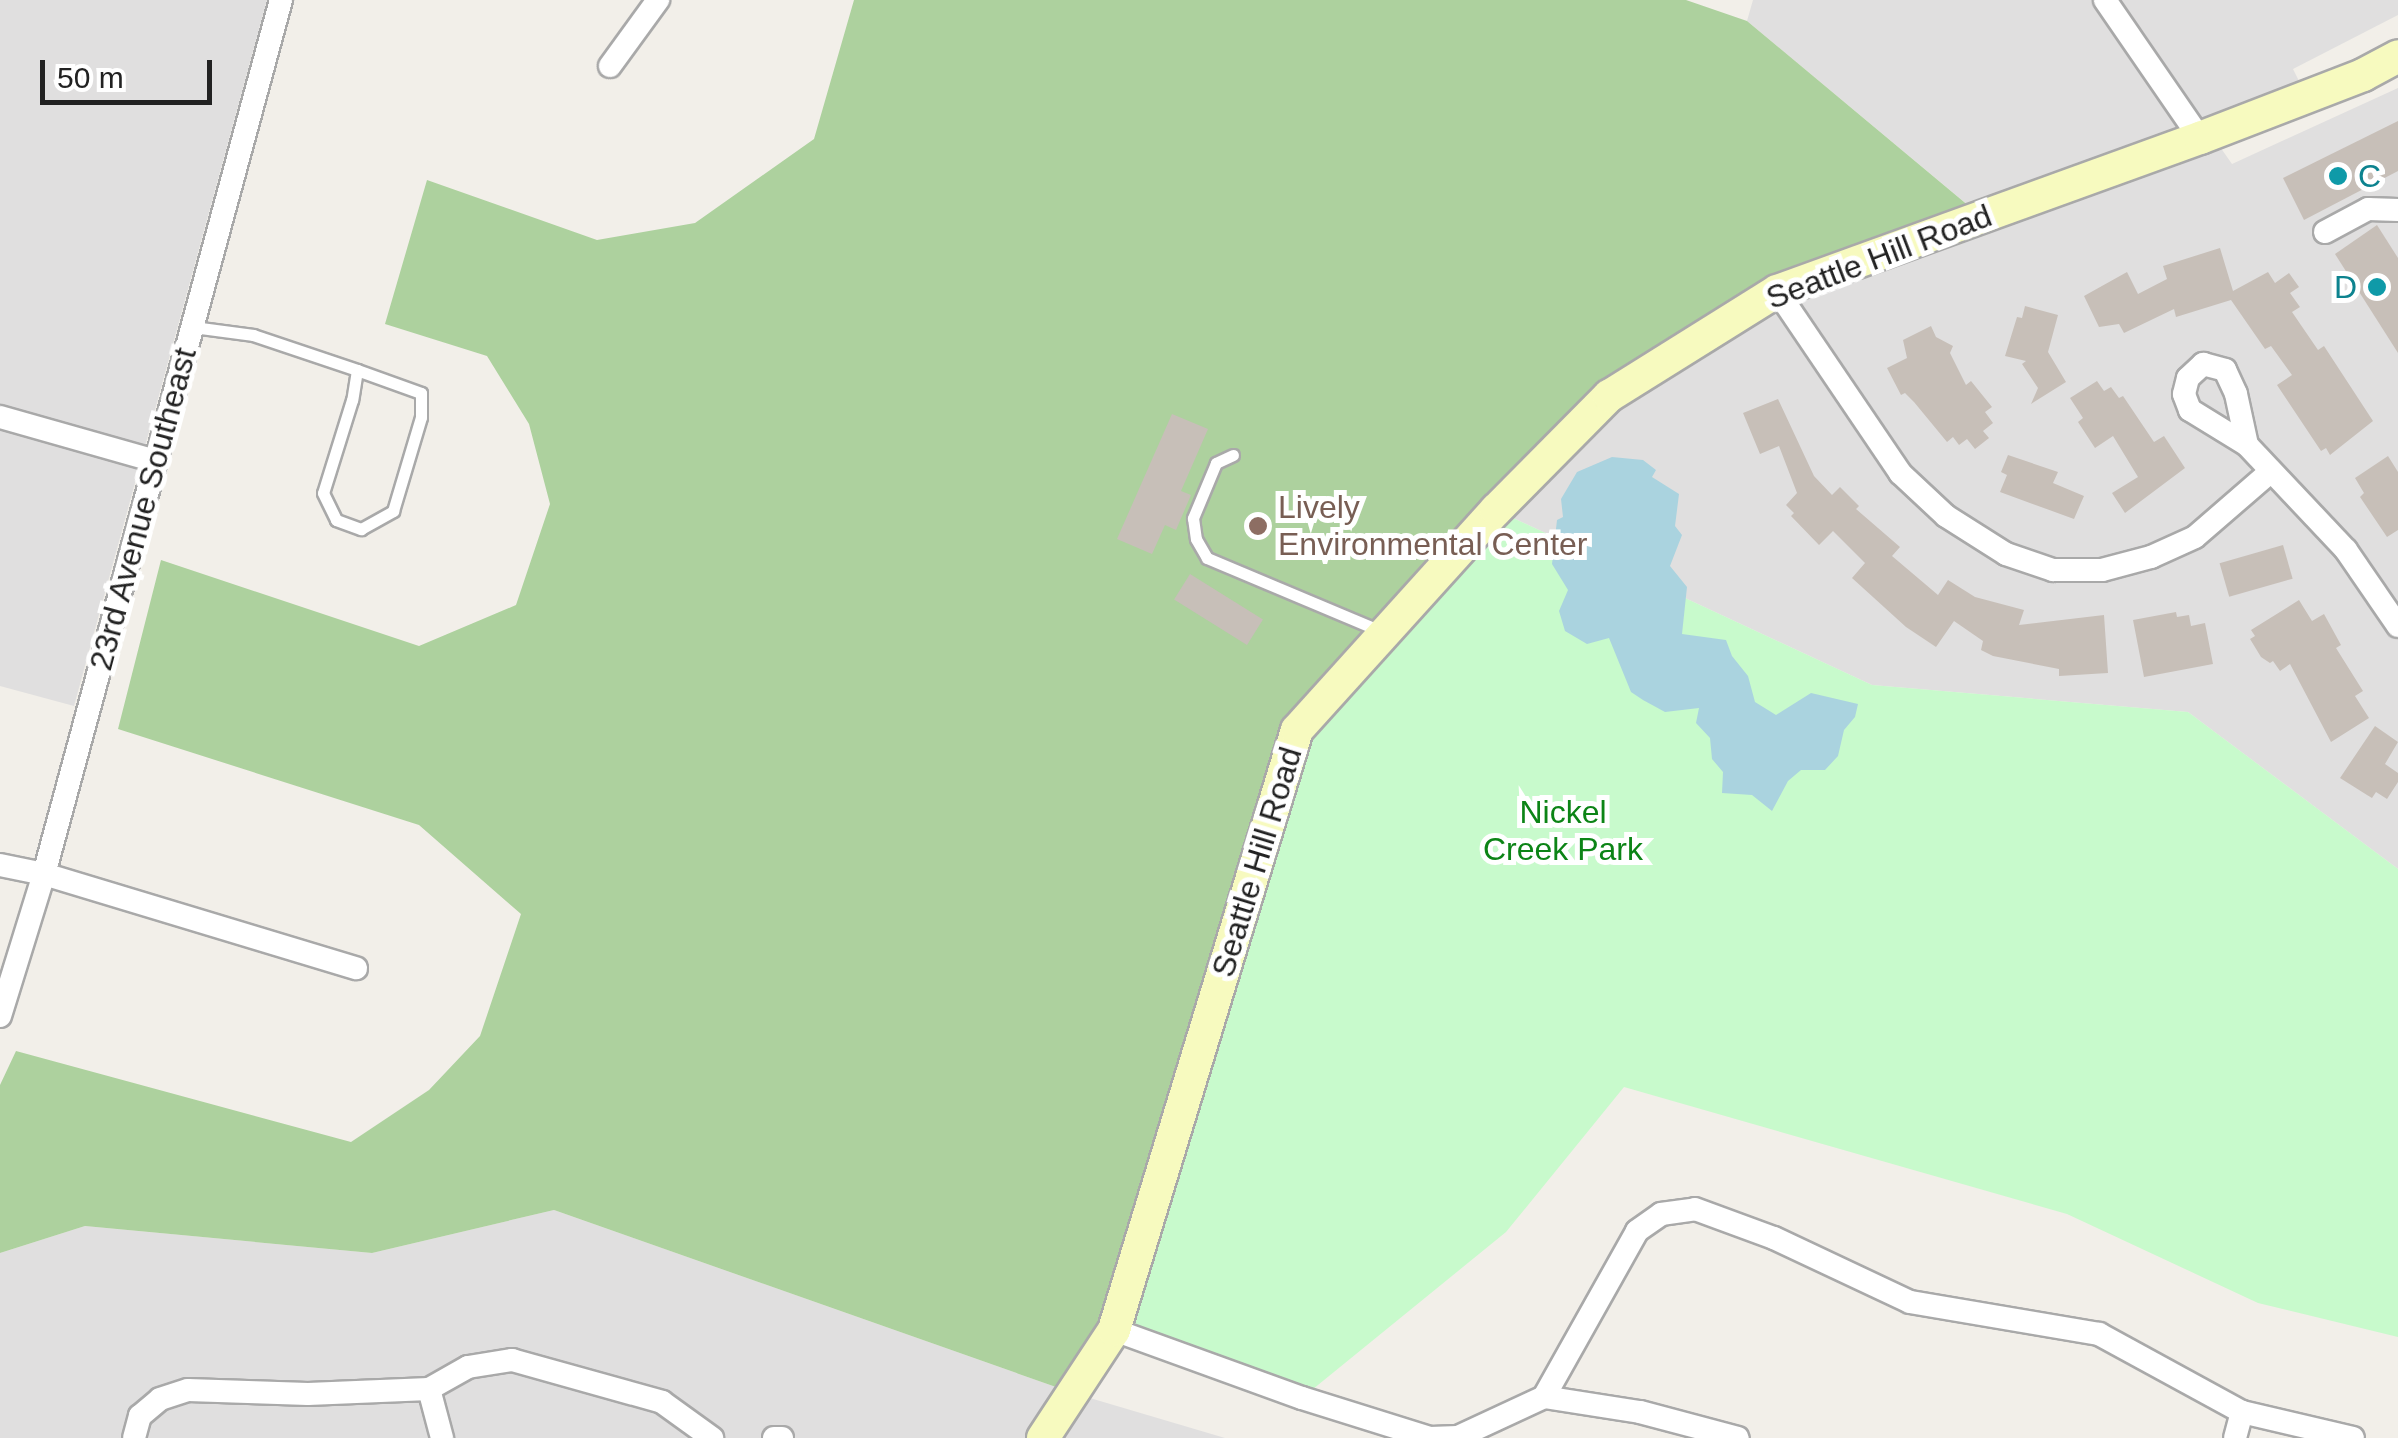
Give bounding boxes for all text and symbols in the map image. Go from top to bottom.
scale bar [45,40,218,102]
text: 50 m [57,61,124,94]
place label: C [2358,157,2381,195]
marker: C [2327,165,2349,187]
street label: Seattle Hill Road [1761,196,1997,318]
place label: D [2334,268,2357,306]
marker: D [2366,276,2388,298]
street label: 23rd Avenue Southeast [81,343,205,675]
place label: Lively Environmental Center [1278,489,1587,564]
marker: Lively Environmental Center [1247,515,1269,537]
street label: Seattle Hill Road [1204,742,1310,982]
park label: Nickel Creek Park [1483,794,1643,869]

